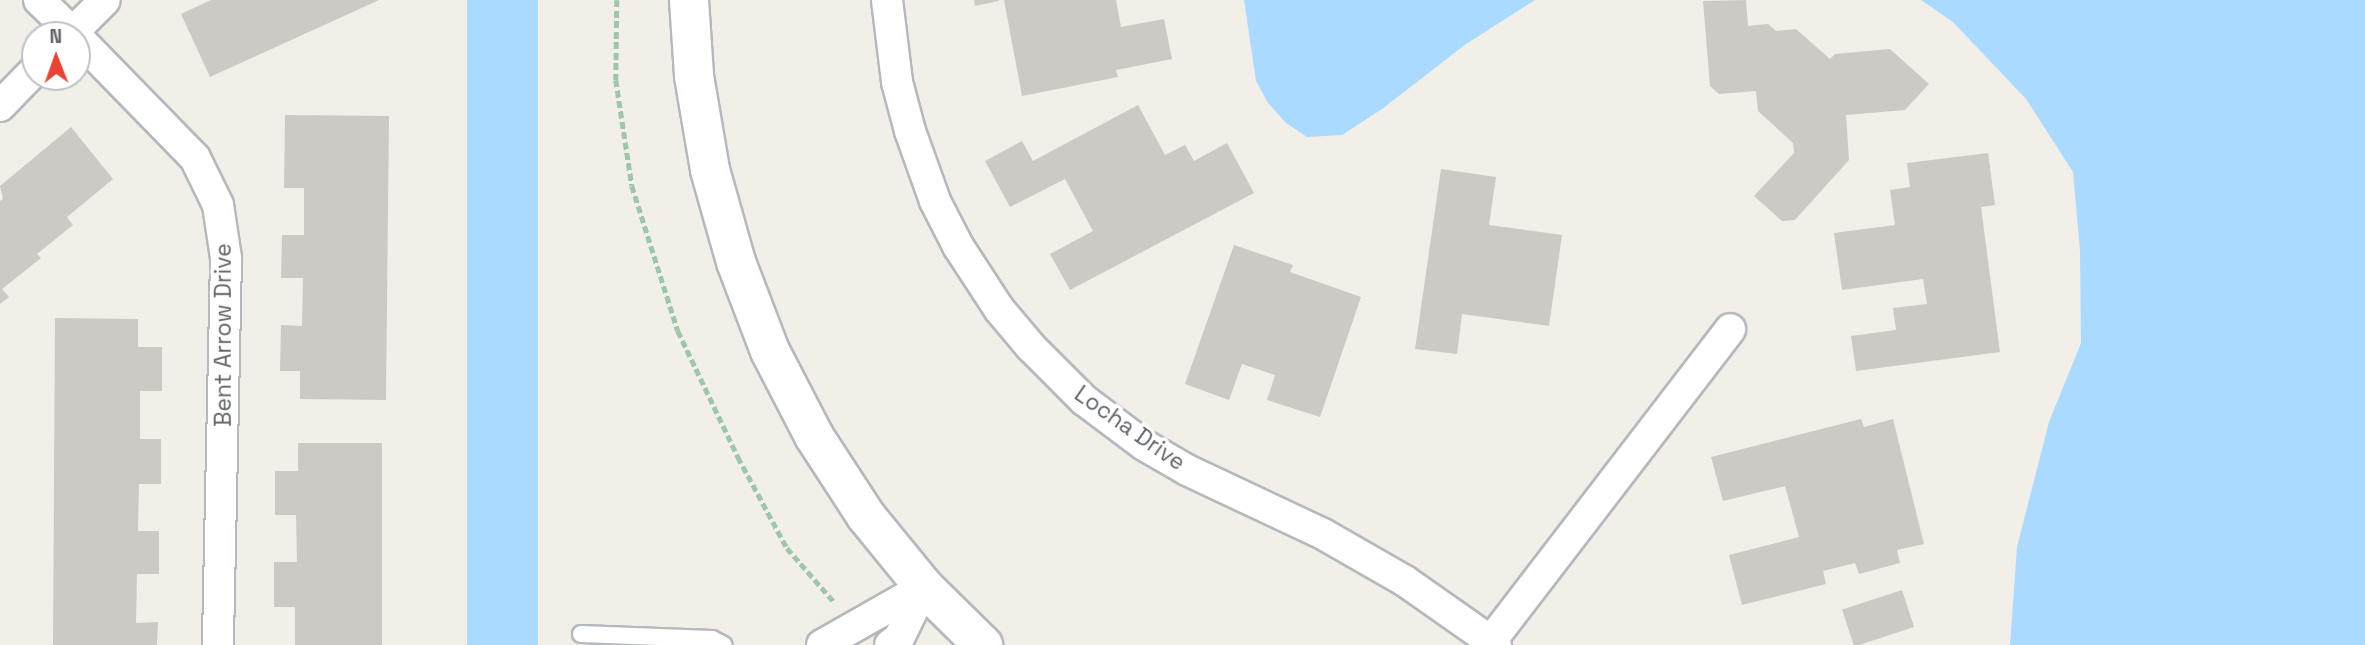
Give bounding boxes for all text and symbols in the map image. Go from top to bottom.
north arrow [21,21,91,91]
text: N [49,24,62,49]
street label: Bent Arrow Drive [209,243,237,427]
street label: Locha Drive [1069,380,1191,476]

